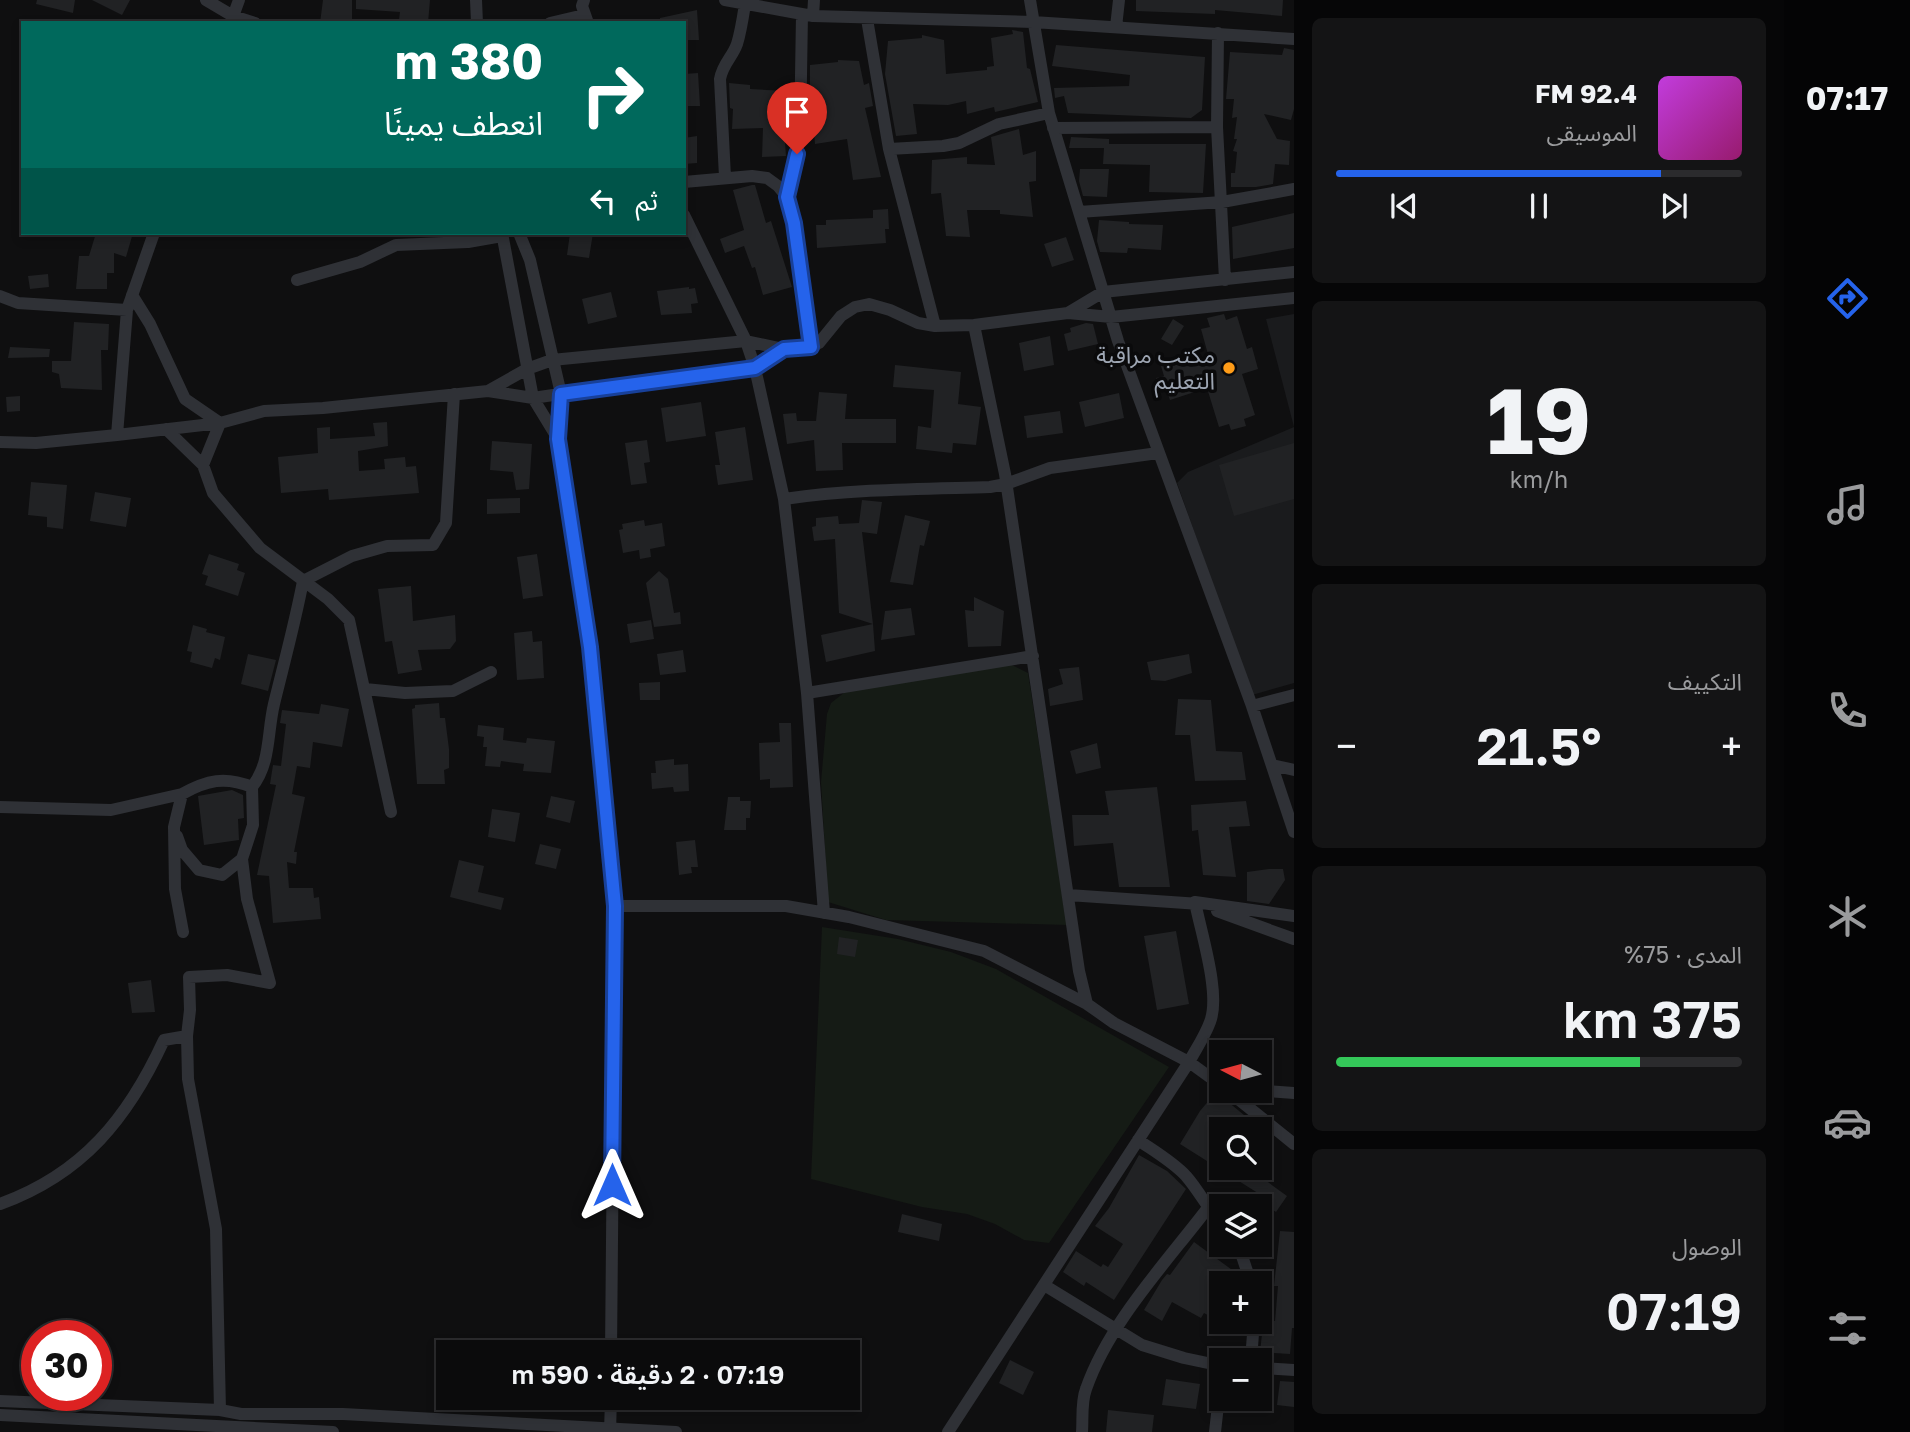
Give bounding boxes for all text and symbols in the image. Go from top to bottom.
text: 380 m [395,31,543,90]
icon: right [567,49,658,140]
text: 92.4 FM [1535,78,1637,109]
text: 07:17 [1806,79,1888,117]
pin [767,82,827,154]
icon: arrive [778,93,816,131]
text: انعطف يمينًا [384,104,543,142]
text: الموسيقى [1546,118,1637,146]
icon: left [584,182,622,220]
text: ثم [636,185,658,216]
icon: previous [1385,187,1423,225]
icon: pause [1520,187,1558,225]
icon: next [1655,187,1693,225]
icon: directions [1823,274,1872,323]
place label: مكتب مراقبة التعليم [1096,340,1215,398]
marker: مكتب مراقبة التعليم [1221,360,1237,376]
text: 19 [1487,365,1591,474]
text: km/h [1510,465,1568,493]
icon: music [1823,480,1872,529]
text: التكييف [1668,667,1742,695]
icon: phone [1823,686,1872,735]
text: 21.5° [1477,714,1601,776]
text: − [1336,723,1357,768]
text: + [1721,723,1742,768]
icon: climate [1823,892,1872,941]
text: المدى · 75% [1624,940,1742,968]
text: 375 km [1563,987,1742,1049]
north arrow [1209,1040,1272,1102]
map controls [1209,1040,1272,1411]
icon: car [1823,1098,1872,1147]
button: search [1209,1117,1272,1180]
position arrow [575,1148,649,1222]
button: layers [1209,1194,1272,1257]
text: الوصول [1672,1232,1742,1260]
button: + [1209,1271,1272,1334]
text: 07:19 [1606,1279,1742,1341]
icon: filters [1823,1304,1872,1353]
speed limit sign: 30 [21,1320,112,1411]
button: − [1209,1348,1272,1411]
text: 07:19 · 2 دقيقة · 590 m [511,1359,785,1390]

